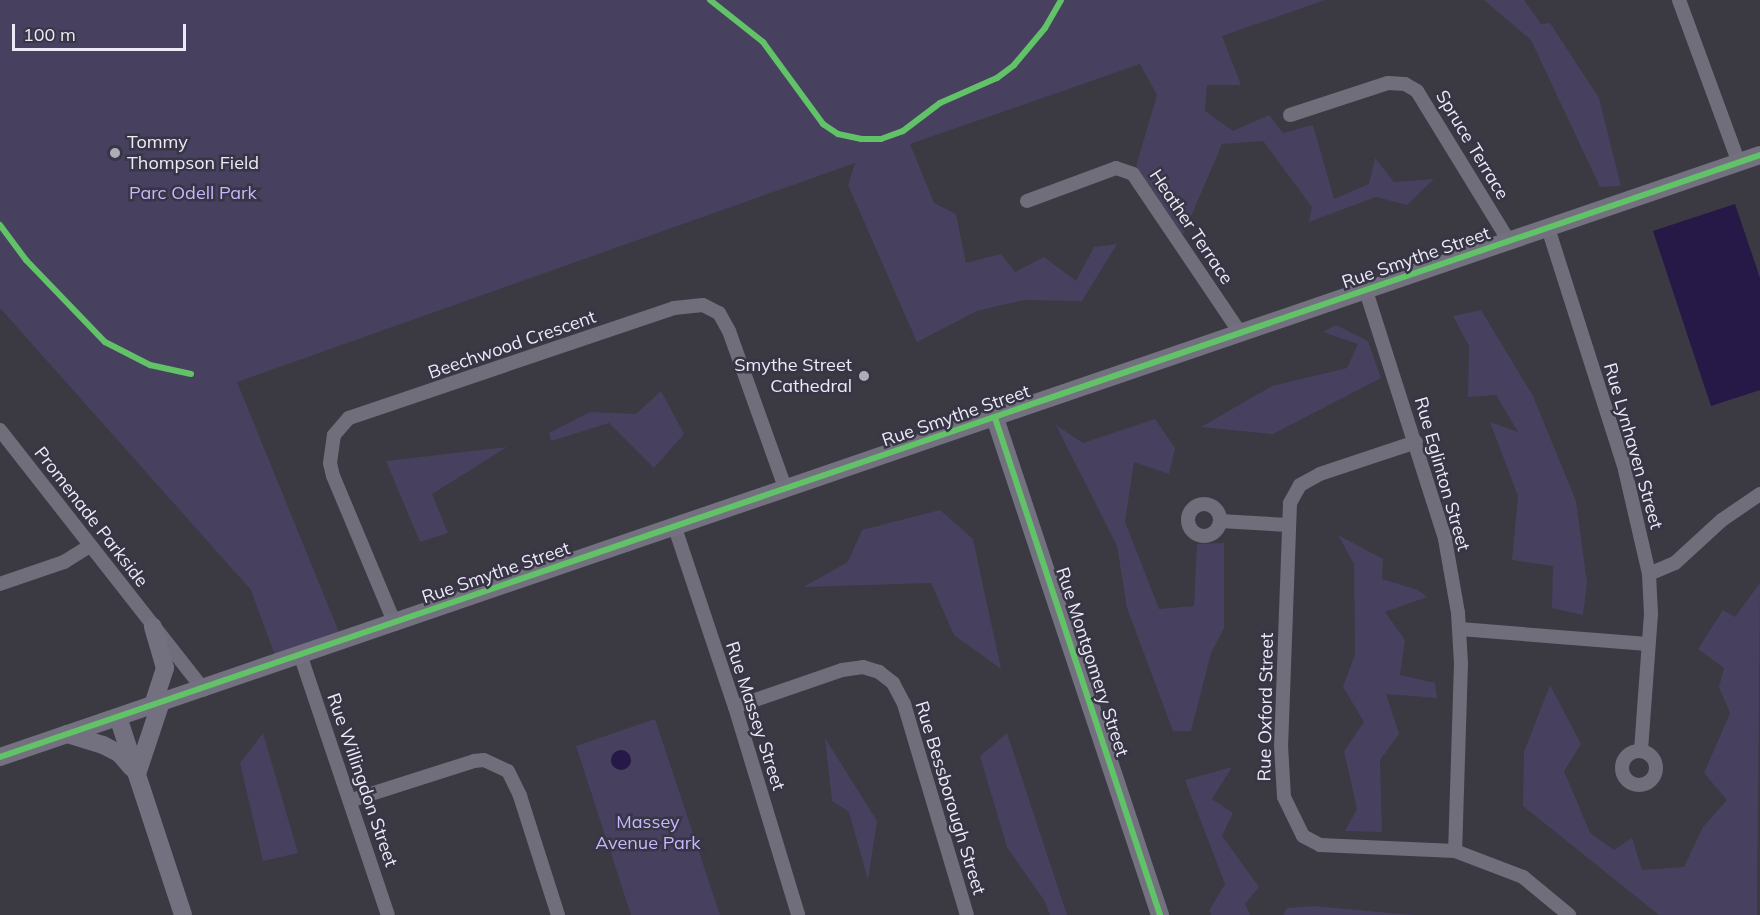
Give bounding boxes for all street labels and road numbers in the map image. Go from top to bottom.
street label: Spruce Terrace [1431,86,1513,204]
street label: Heather Terrace [1145,165,1237,289]
street label: Rue Smythe Street [1339,223,1493,293]
street label: Beechwood Crescent [425,306,599,384]
street label: Rue Lynhaven Street [1599,360,1667,532]
street label: Rue Smythe Street [879,381,1033,451]
street label: Rue Eglinton Street [1410,394,1474,554]
street label: Promenade Parkside [30,443,152,591]
street label: Rue Smythe Street [419,538,573,608]
street label: Rue Montgomery Street [1051,565,1133,759]
street label: Rue Oxford Street [1254,632,1278,782]
street label: Rue Massey Street [721,639,789,793]
street label: Rue Willingdon Street [322,690,402,870]
street label: Rue Bessborough Street [910,699,990,897]

